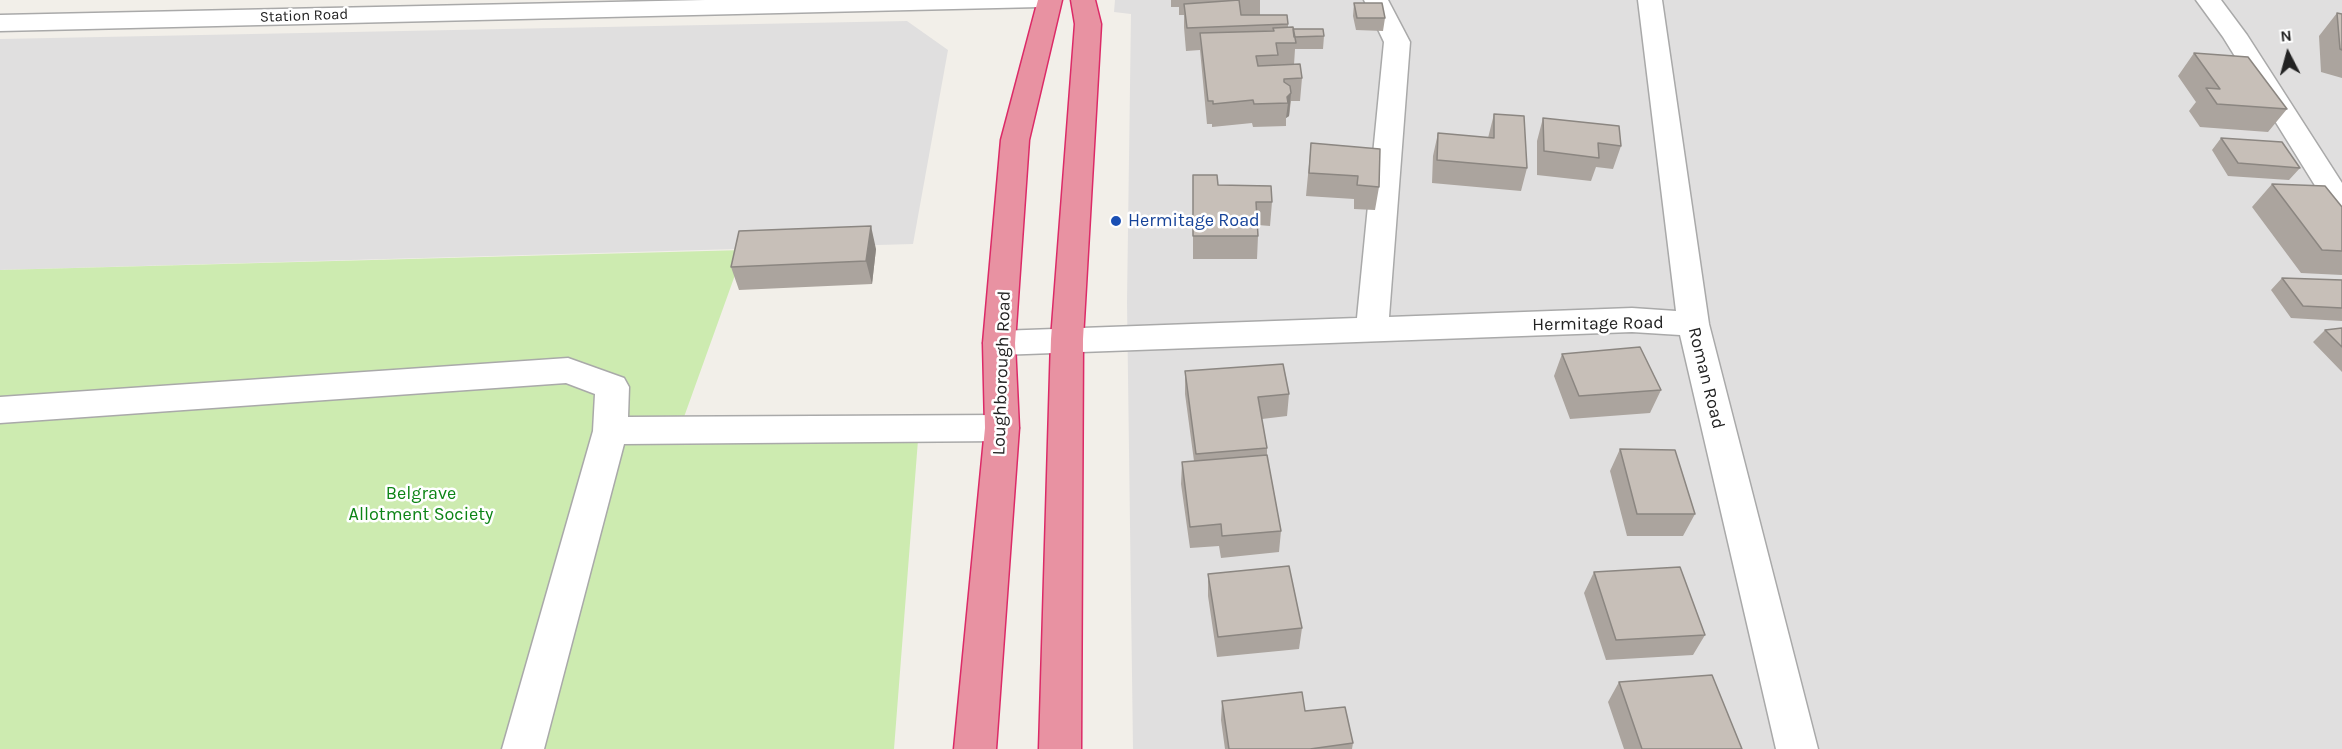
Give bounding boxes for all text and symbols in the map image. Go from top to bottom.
street label: Station Road [260,5,348,27]
north arrow [2258,24,2318,84]
text: N [2279,26,2293,46]
place label: Hermitage Road [1128,210,1260,232]
marker: Hermitage Road [1109,214,1123,228]
street label: Loughborough Road [988,290,1016,456]
street label: Hermitage Road [1532,312,1664,336]
street label: Roman Road [1683,325,1729,431]
park label: Belgrave Allotment Society [349,483,493,526]

